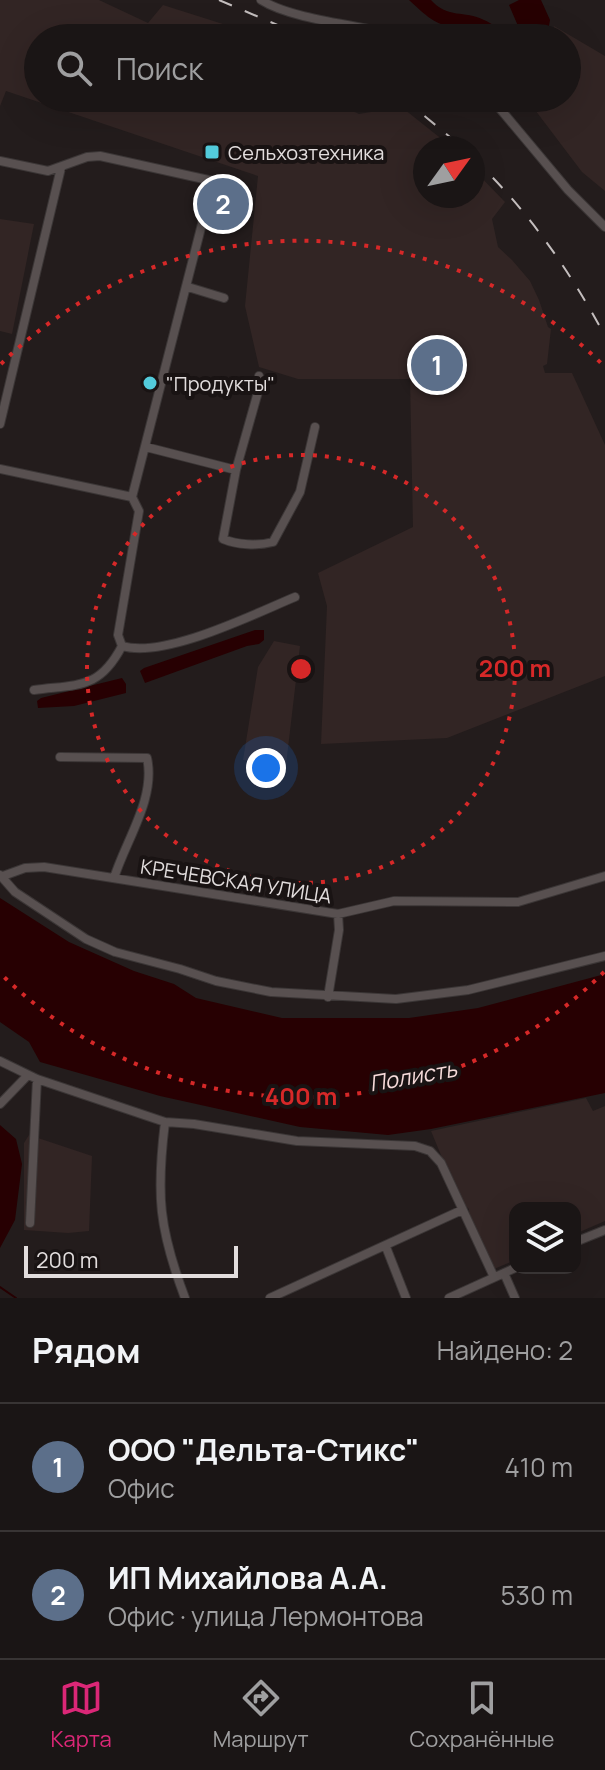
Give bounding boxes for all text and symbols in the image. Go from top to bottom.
search box [24,24,581,112]
icon: search [52,46,96,90]
text: Поиск [116,48,203,89]
north arrow [413,136,485,208]
place label: Сельхозтехника [228,139,384,166]
marker: Сельхозтехника [203,143,221,161]
pin: 2 [197,174,249,234]
pin: 1 [411,335,463,395]
place label: "Продукты" [166,370,275,397]
marker: "Продукты" [141,374,159,392]
text: 200 m [479,651,551,684]
centre of rings [287,655,315,683]
your location [246,748,286,788]
street label: КРЕЧЕВСКАЯ УЛИЦА [139,853,334,909]
water label: Полисть [367,1053,460,1098]
text: 400 m [265,1079,337,1112]
map controls [509,1202,581,1274]
button: layers [509,1202,581,1274]
scale bar [24,1242,238,1278]
text: 200 m [36,1245,98,1275]
text: Рядом [32,1327,141,1373]
text: Найдено: 2 [437,1332,573,1368]
text: ООО "Дельта-Стикс" [108,1429,420,1470]
text: 1 [52,1449,64,1485]
text: 410 m [504,1449,573,1485]
text: Офис [108,1470,175,1506]
text: ИП Михайлова А.А. [108,1557,388,1598]
text: 2 [50,1577,66,1613]
text: 530 m [500,1577,573,1613]
text: Офис · улица Лермонтова [108,1598,424,1634]
tab: Карта [51,1676,112,1754]
tab: Маршрут [213,1676,309,1754]
tab: Сохранённые [410,1676,554,1754]

